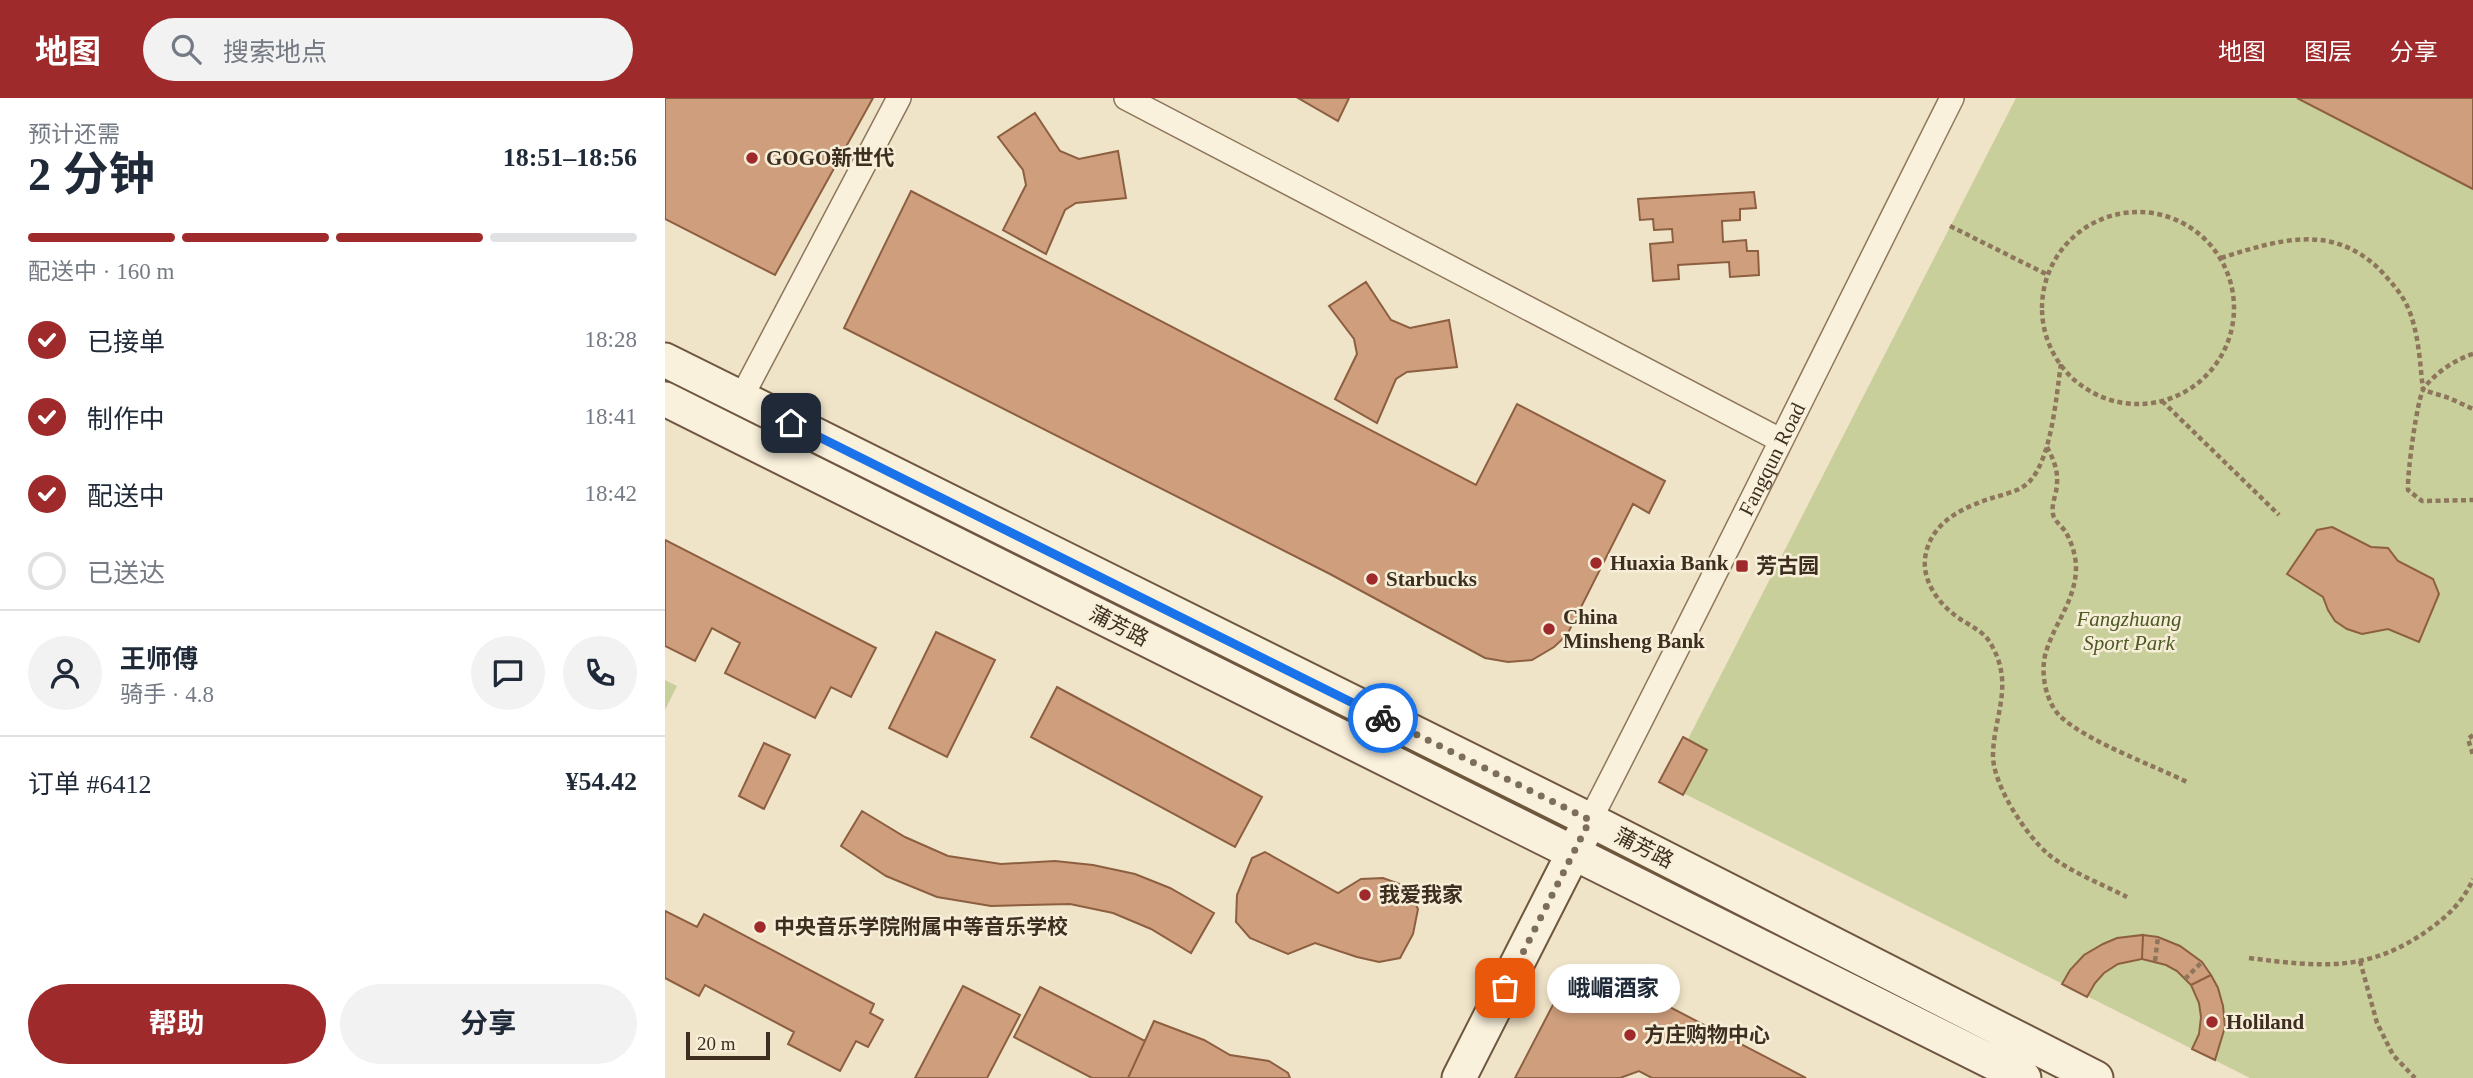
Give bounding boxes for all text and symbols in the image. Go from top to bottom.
search box [143,18,633,81]
icon: search [167,30,205,68]
text: 地图 [35,34,101,70]
text: 搜索地点 [223,38,327,67]
text: 地图 [2218,39,2266,65]
text: 图层 [2304,39,2352,65]
text: 分享 [2390,39,2438,65]
text: 预计还需 [28,122,120,147]
text: 18:51–18:56 [503,143,637,172]
place label: GOGO新世代 [766,146,894,170]
text: 2 分钟 [28,149,155,200]
marker: GOGO新世代 [744,150,760,166]
text: 配送中 · 160 m [28,259,174,284]
icon: check [28,321,66,359]
text: 18:28 [585,327,637,352]
text: 已接单 [87,328,165,357]
pin [761,393,821,453]
icon: check [28,398,66,436]
street label: Fangqun Road [1734,398,1810,520]
text: 18:41 [585,404,637,429]
icon: home [772,404,810,442]
text: 制作中 [87,405,165,434]
icon: check [28,475,66,513]
text: 18:42 [585,481,637,506]
text: 配送中 [87,482,165,511]
place label: Huaxia Bank [1610,551,1729,575]
place label: 芳古园 [1756,554,1819,578]
marker: Huaxia Bank [1588,555,1604,571]
marker: 芳古园 [1734,558,1750,574]
text: 已送达 [87,559,165,588]
place label: Starbucks [1386,567,1477,591]
marker: Starbucks [1364,571,1380,587]
street label: 蒲芳路 [1085,601,1153,651]
place label: China Minsheng Bank [1563,605,1705,653]
park label: Fangzhuang Sport Park [2076,607,2182,655]
marker: China Minsheng Bank [1541,621,1557,637]
button: person [28,636,102,710]
button: chat [471,636,545,710]
button: phone [563,636,637,710]
text: 王师傅 [120,645,198,674]
text: 骑手 · 4.8 [120,682,214,707]
courier [1348,683,1418,753]
icon: bike [1364,699,1402,737]
text: ¥54.42 [566,767,637,796]
text: 订单 #6412 [28,770,152,799]
street label: 蒲芳路 [1610,823,1678,873]
place label: 我爱我家 [1379,883,1463,907]
marker: 我爱我家 [1357,887,1373,903]
place label: 中央音乐学院附属中等音乐学校 [774,915,1068,939]
marker: 中央音乐学院附属中等音乐学校 [752,919,768,935]
pin [1475,958,1535,1018]
callout: 峨嵋酒家 [1547,964,1680,1012]
icon: bag [1486,969,1524,1007]
text: 峨嵋酒家 [1568,976,1660,1001]
button: 帮助 [28,984,326,1064]
button: 分享 [340,984,637,1064]
place label: Holiland [2226,1010,2305,1034]
marker: Holiland [2204,1014,2220,1030]
place label: 方庄购物中心 [1644,1023,1770,1047]
marker: 方庄购物中心 [1622,1027,1638,1043]
scale bar [686,1029,770,1061]
text: 20 m [697,1033,736,1054]

